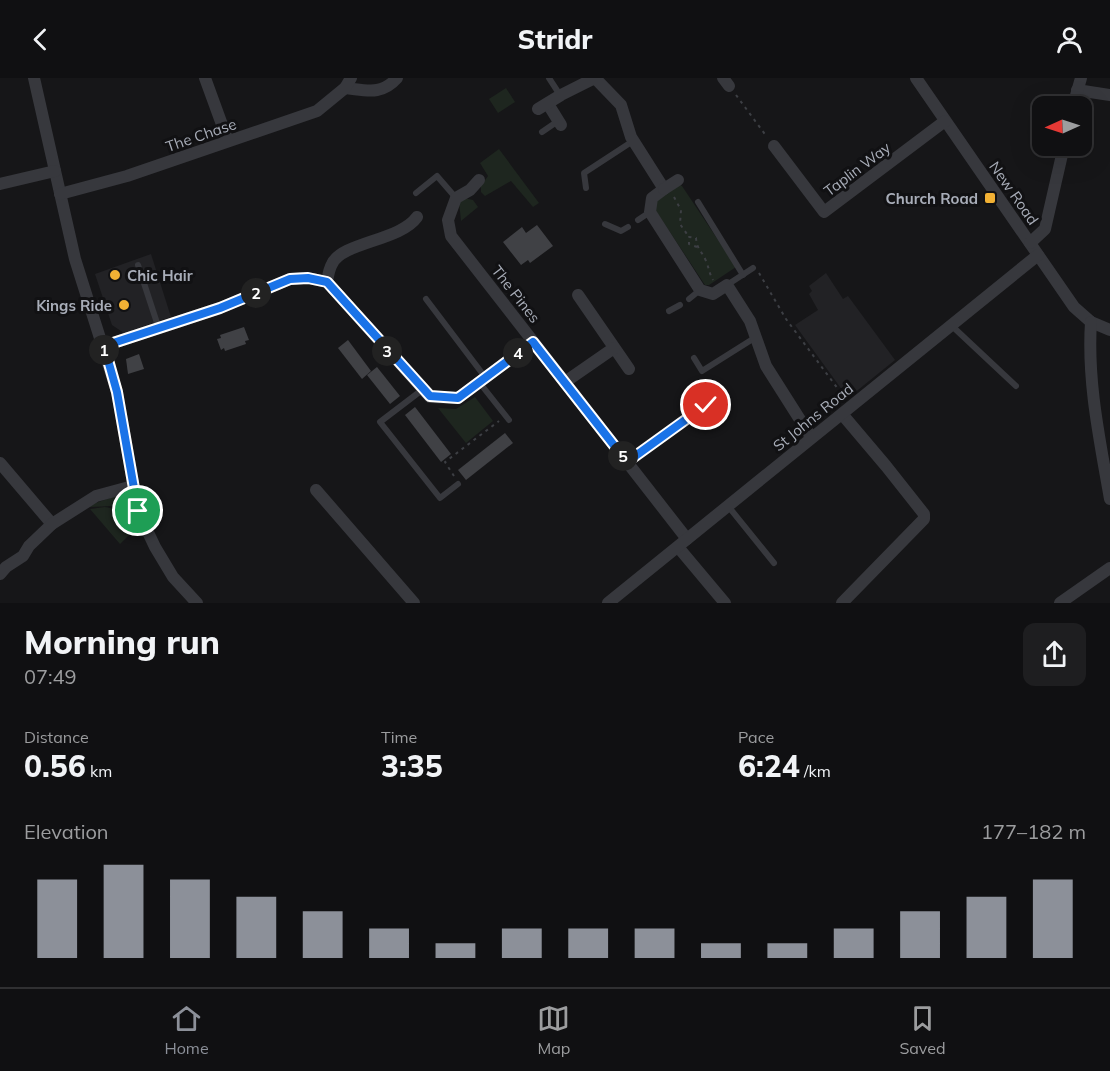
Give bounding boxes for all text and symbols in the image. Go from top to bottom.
text: Stridr [518,22,592,56]
icon: back [24,23,57,56]
icon: person [1053,23,1086,56]
north arrow [1032,96,1092,156]
map controls [1032,96,1092,156]
street label: The Chase [163,114,239,156]
street label: Taplin Way [820,138,894,200]
street label: New Road [985,158,1043,228]
place label: Church Road [885,189,978,208]
marker: Church Road [983,191,997,205]
street label: The Pines [488,261,544,327]
place label: Chic Hair [127,266,193,285]
marker: Chic Hair [108,268,122,282]
pin: 2 [241,278,271,308]
text: 2 [251,283,261,303]
place label: Kings Ride [36,296,112,315]
marker: Kings Ride [117,298,131,312]
pin: 1 [89,335,119,365]
pin: 3 [372,336,402,366]
pin: 4 [503,338,533,368]
text: 1 [99,340,109,360]
text: 3 [382,341,392,361]
text: 4 [513,343,523,363]
pin [680,379,731,430]
street label: St Johns Road [769,379,857,455]
icon: check [689,388,722,421]
pin: 5 [608,441,638,471]
text: 5 [618,446,628,466]
pin [112,485,163,536]
icon: arrive [121,494,154,527]
text: Morning run [24,621,220,662]
button: share [1023,623,1086,686]
text: 07:49 [24,664,77,689]
text: Distance [24,727,89,747]
text: Time [381,727,417,747]
text: Pace [738,727,774,747]
text: 0.56 [24,747,86,785]
text: 3:35 [381,747,443,785]
text: 6:24 [738,747,800,785]
text: km [86,761,112,781]
text: /km [800,761,831,781]
text: Elevation [24,819,109,844]
text: 177–182 m [981,819,1086,844]
tab: Home [164,1002,209,1058]
tab: Map [537,1002,570,1058]
tab: Saved [899,1002,946,1058]

